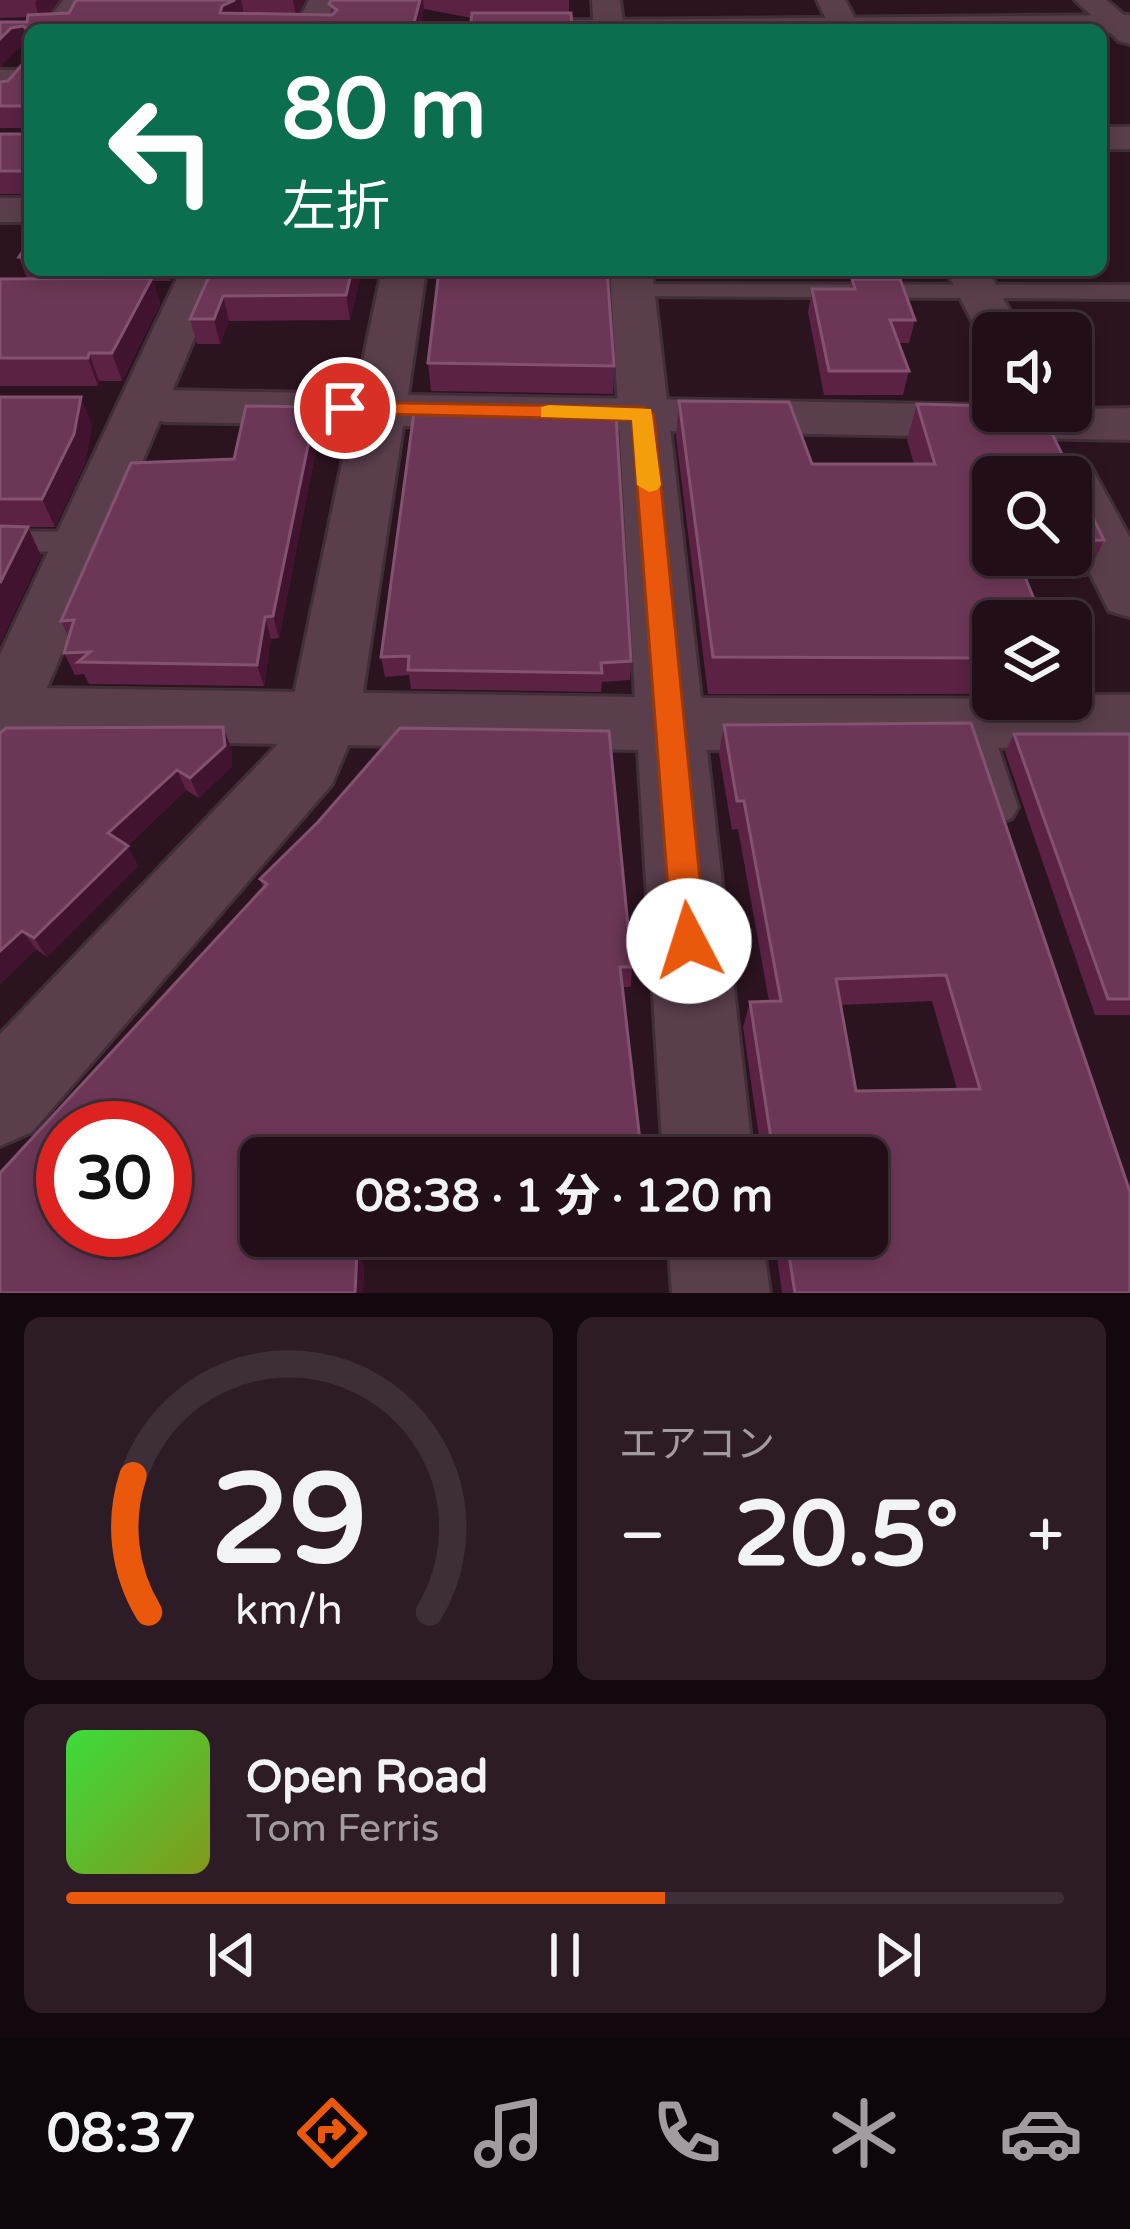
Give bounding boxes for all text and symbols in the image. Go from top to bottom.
text: 80 m [282,60,486,161]
icon: left [84,72,240,228]
text: 左折 [282,175,390,240]
map controls [972,312,1092,720]
button: sound [972,312,1092,432]
pin [294,357,396,459]
icon: arrive [312,375,378,441]
button: search [972,456,1092,576]
button: layers [972,600,1092,720]
position arrow [626,878,752,1004]
speed limit sign: 30 [36,1101,192,1257]
text: 08:38 · 1 分 · 120 m [355,1170,773,1224]
text: エアコン [619,1421,775,1468]
text: 29 [210,1446,367,1597]
text: 20.5° [734,1481,959,1590]
text: − [619,1496,666,1576]
text: + [1027,1496,1064,1576]
text: km/h [235,1584,342,1635]
text: Open Road [246,1751,488,1805]
text: Tom Ferris [246,1805,439,1852]
icon: previous [199,1922,265,1988]
icon: pause [532,1922,598,1988]
icon: next [865,1922,931,1988]
icon: directions [290,2091,374,2175]
icon: music [467,2091,551,2175]
icon: phone [645,2091,729,2175]
icon: climate [822,2091,906,2175]
icon: car [999,2091,1083,2175]
text: 08:37 [47,2101,196,2166]

